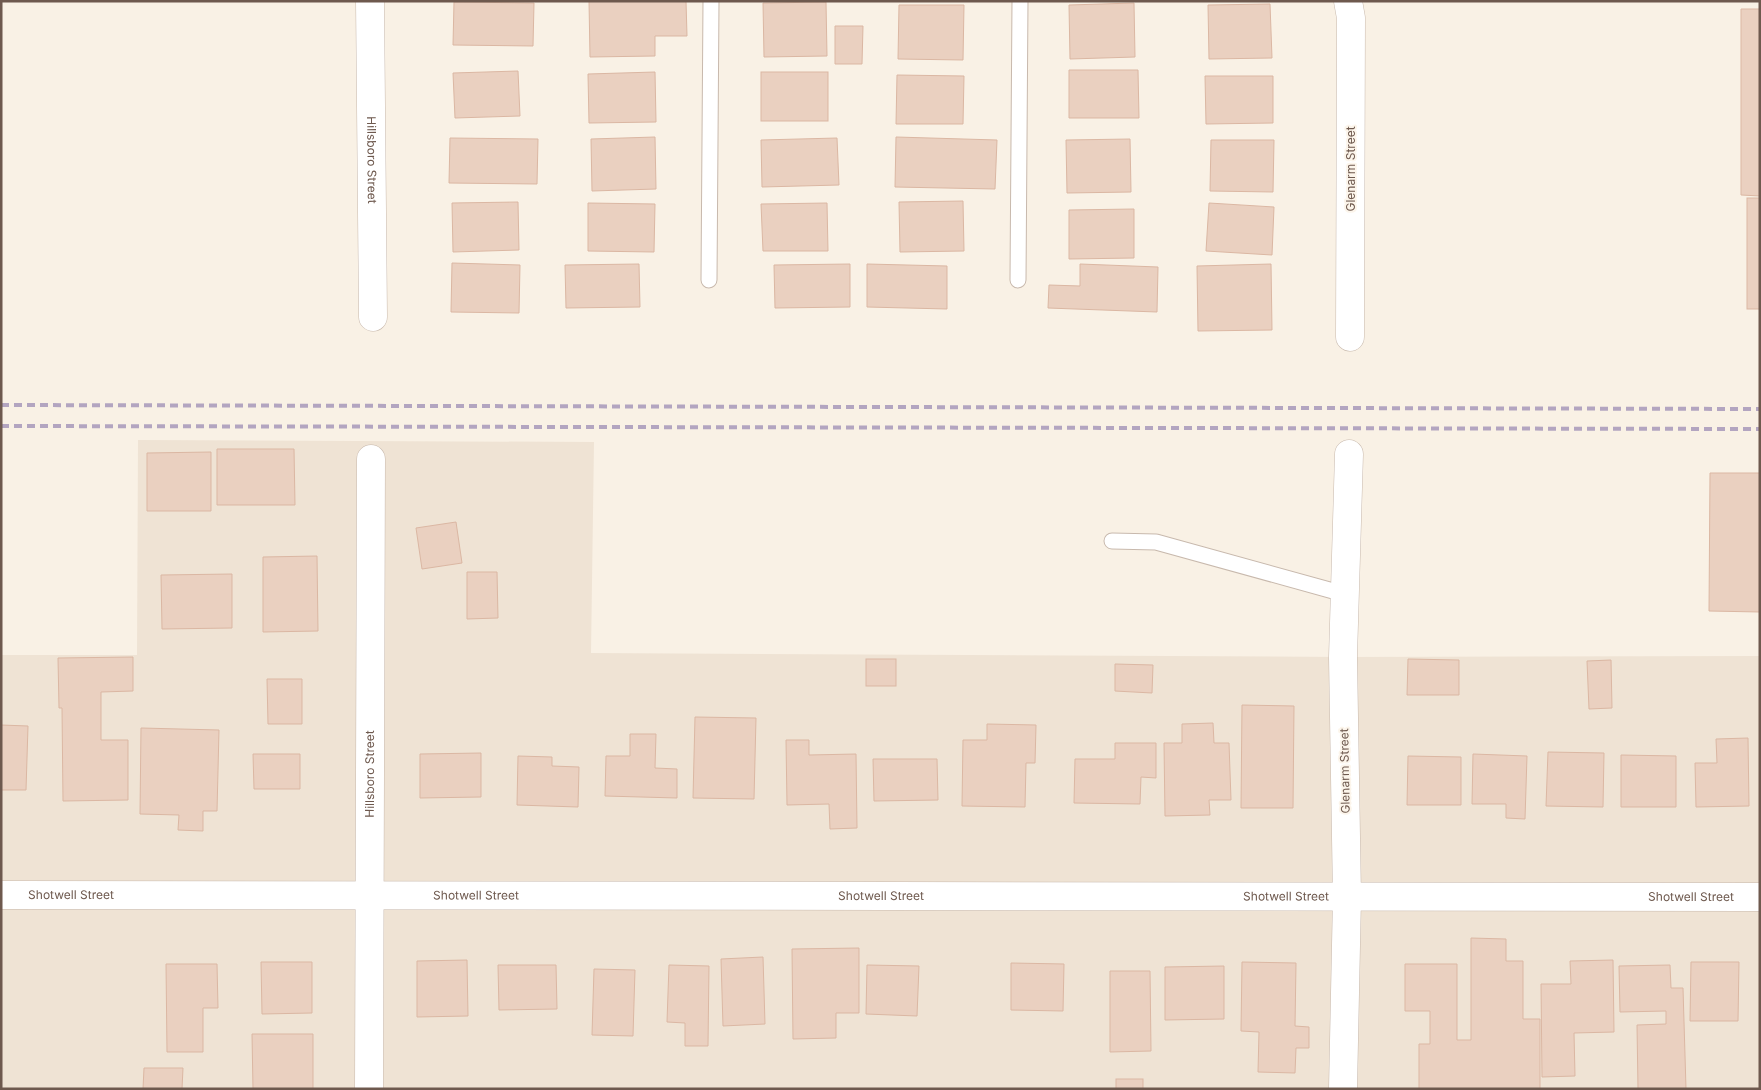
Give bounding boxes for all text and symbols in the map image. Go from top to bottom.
street label: Hillsboro Street [364,116,380,204]
street label: Glenarm Street [1343,126,1358,212]
street label: Glenarm Street [1336,728,1353,814]
street label: Hillsboro Street [362,730,377,818]
street label: Shotwell Street [28,887,114,902]
street label: Shotwell Street [433,887,519,903]
street label: Shotwell Street [838,888,924,903]
street label: Shotwell Street [1243,888,1329,904]
street label: Shotwell Street [1648,889,1734,904]

